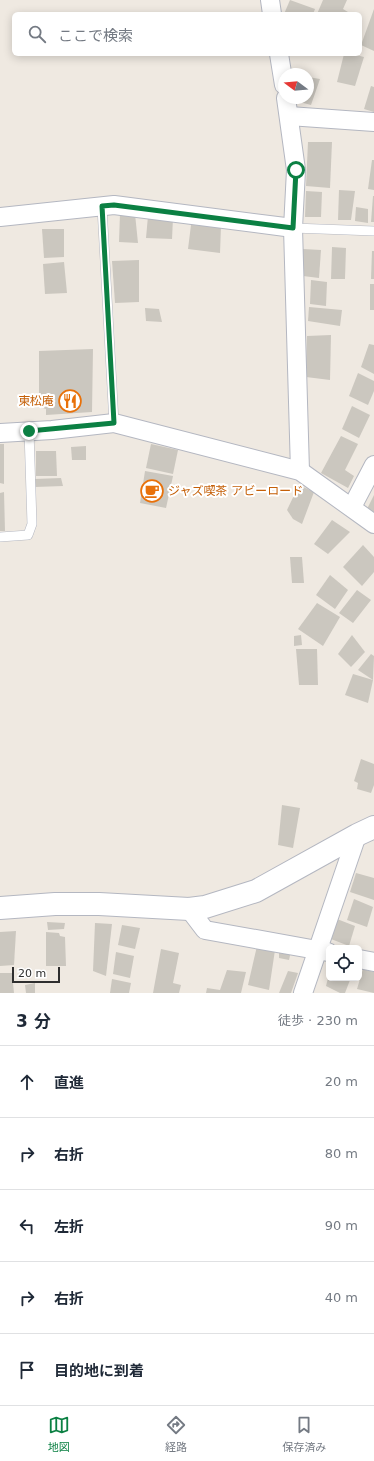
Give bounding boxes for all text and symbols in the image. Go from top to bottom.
search box [12,12,362,56]
icon: search [26,23,48,45]
text: ここで検索 [58,27,133,45]
north arrow [278,68,314,104]
route start [287,161,305,179]
restaurant icon: 東松庵 [57,388,83,414]
place label: 東松庵 [18,394,54,408]
route end [20,422,38,440]
cafe icon: ジャズ喫茶 アビーロード [139,478,165,504]
place label: ジャズ喫茶 アビーロード [168,484,303,498]
map controls [326,945,362,981]
button: locate [326,945,362,981]
scale bar [12,965,60,984]
text: 20 m [18,967,46,980]
text: 3 分 [16,1011,51,1031]
text: 徒歩 · 230 m [278,1013,358,1028]
icon: ahead [16,1071,38,1093]
text: 直進 [54,1074,84,1092]
text: 20 m [325,1074,358,1089]
icon: right [16,1143,38,1165]
text: 右折 [54,1146,84,1164]
text: 80 m [325,1146,358,1161]
icon: left [16,1215,38,1237]
text: 左折 [54,1218,84,1236]
text: 90 m [325,1218,358,1233]
icon: right [16,1287,38,1309]
text: 右折 [54,1290,84,1308]
text: 40 m [325,1290,358,1305]
icon: arrive [16,1359,38,1381]
text: 目的地に到着 [54,1362,144,1380]
tab: 地図 [48,1414,70,1454]
tab: 経路 [165,1414,187,1454]
tab: 保存済み [282,1414,326,1454]

